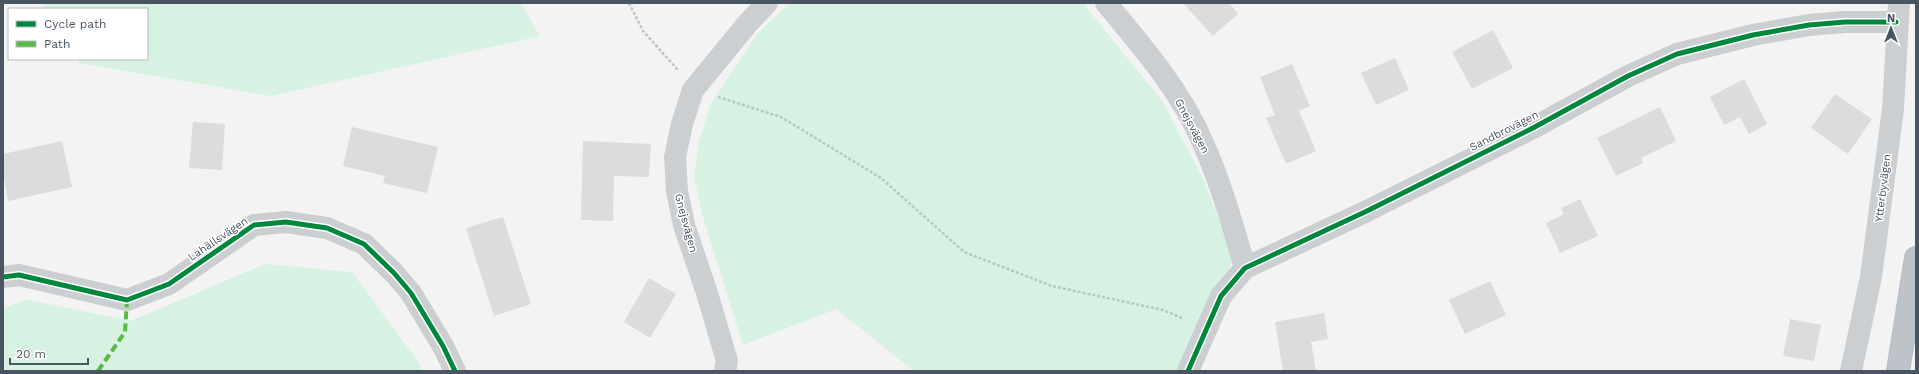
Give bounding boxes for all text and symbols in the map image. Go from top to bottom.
legend [8,8,148,60]
north arrow [1871,8,1911,48]
text: N [1887,12,1895,25]
text: Cycle path [44,17,106,31]
text: Path [44,37,70,51]
street label: Gnejsvägen [1172,96,1212,156]
street label: Sandbrovägen [1467,108,1541,154]
street label: Ytterbyvägen [1872,153,1894,223]
street label: Gnejsvägen [672,192,700,254]
street label: Lahällsvägen [186,214,250,264]
scale bar [10,340,88,366]
text: 20 m [16,347,46,361]

